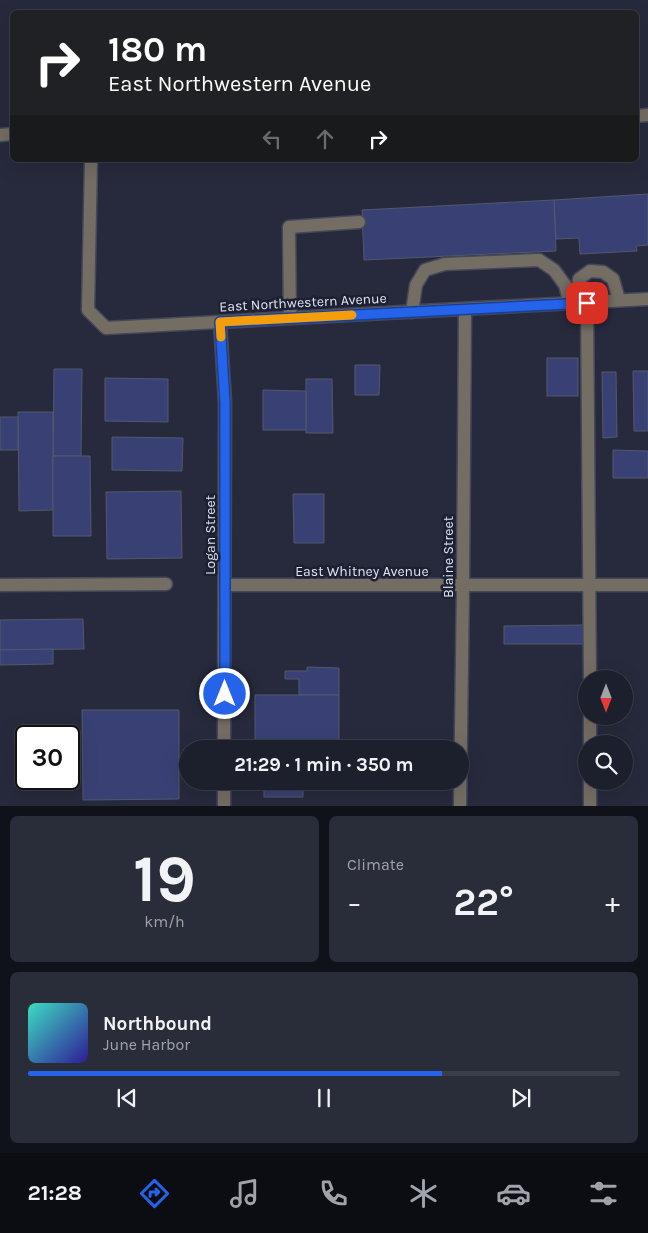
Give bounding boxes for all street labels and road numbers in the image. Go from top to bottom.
street label: East Northwestern Avenue [219,290,387,315]
street label: Logan Street [202,495,219,575]
street label: Blaine Street [440,516,457,598]
street label: East Whitney Avenue [295,563,429,580]

